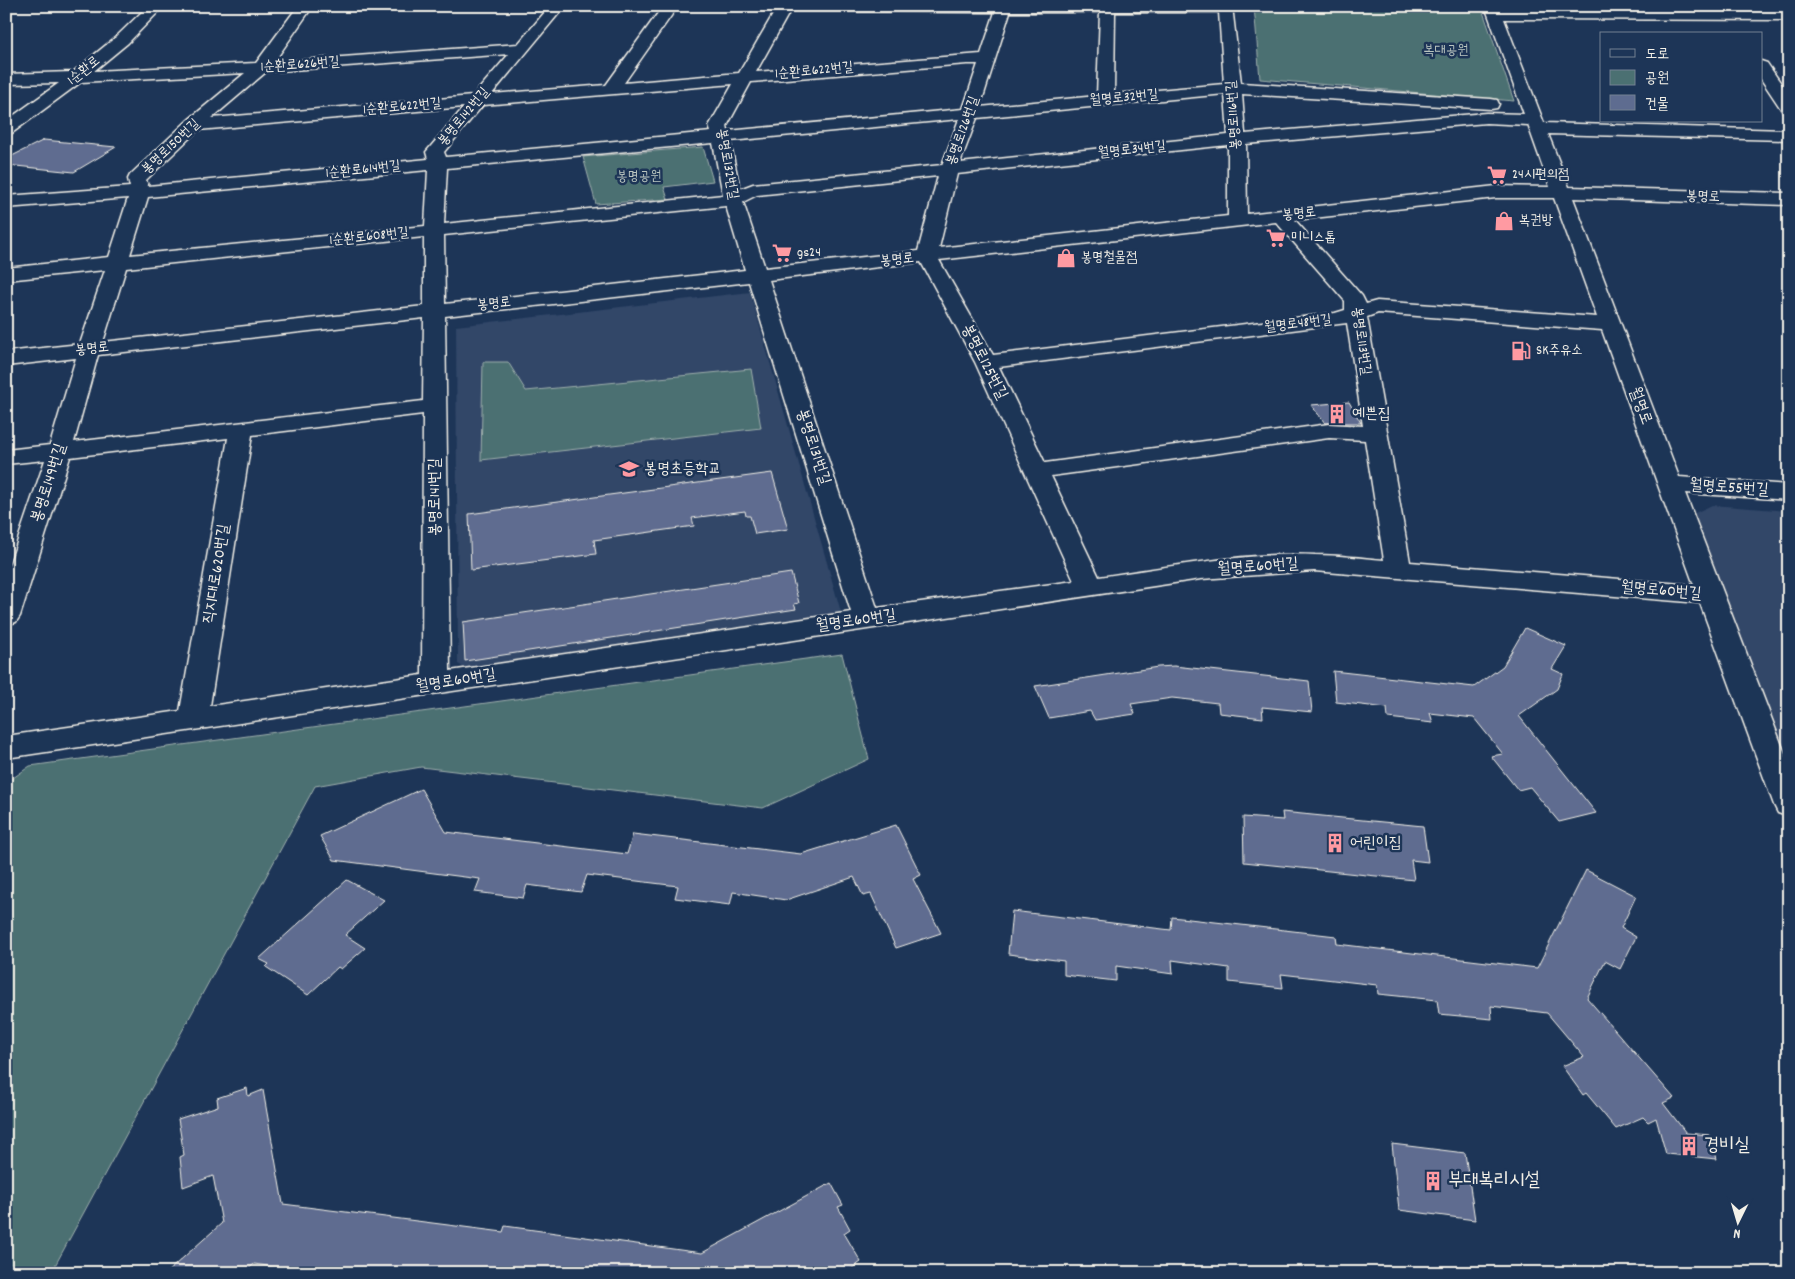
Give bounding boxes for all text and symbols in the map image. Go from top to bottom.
legend [1600,32,1762,122]
park label: 복대공원 [1423,41,1469,61]
text: 도로 [1645,44,1669,66]
street label: 1순환로 [63,52,105,90]
street label: 1순환로626번길 [260,52,341,78]
street label: 1순환로622번길 [774,58,855,84]
text: 공원 [1645,68,1669,90]
street label: 봉명로116번길 [1222,79,1246,150]
street label: 봉명로142번길 [433,83,495,151]
street label: 월명로32번길 [1089,85,1160,111]
street label: 봉명로126번길 [941,93,985,168]
street label: 1순환로622번길 [362,94,443,120]
text: 건물 [1645,94,1669,116]
street label: 봉명로150번길 [137,114,205,179]
street label: 봉명로132번길 [711,127,743,202]
street label: 월명로34번길 [1097,136,1168,164]
street label: 1순환로614번길 [325,156,402,184]
supermarket icon: 24시편의점 [1486,164,1508,186]
place label: 24시편의점 [1512,165,1569,185]
park label: 봉명공원 [616,167,662,187]
street label: 봉명로 [1686,186,1720,208]
street label: 봉명로 [1281,202,1317,226]
shop icon: 복권방 [1493,210,1515,232]
place label: 복권방 [1519,211,1554,231]
street label: 1순환로608번길 [328,223,410,251]
supermarket icon: 미니스톱 [1265,227,1287,249]
place label: 미니스톱 [1291,228,1336,248]
supermarket icon: gs24 [771,242,793,264]
place label: gs24 [797,243,821,263]
shop icon: 봉명철물점 [1055,247,1077,269]
street label: 봉명로 [879,248,915,272]
place label: 봉명철물점 [1081,248,1137,268]
street label: 봉명로 [476,292,512,316]
street label: 봉명로113번길 [1346,306,1376,377]
street label: 월명로48번길 [1263,310,1334,338]
street label: 봉명로125번길 [955,320,1013,404]
street label: 봉명로 [74,337,110,361]
fuel station icon: SK주유소 [1510,340,1532,362]
place label: SK주유소 [1536,341,1582,361]
street label: 월명로 [1623,384,1657,428]
building icon: 예쁜집 [1326,403,1348,425]
place label: 예쁜집 [1352,403,1391,426]
street label: 봉명로131번길 [790,406,836,488]
street label: 봉명로149번길 [25,440,73,525]
street label: 봉명로141번길 [424,458,447,536]
school or university icon: 봉명초등학교 [618,458,640,480]
place label: 봉명초등학교 [644,458,721,481]
street label: 월명로55번길 [1689,474,1769,502]
street label: 직지대로620번길 [198,522,236,626]
street label: 월명로60번길 [1217,553,1299,581]
street label: 월명로60번길 [1620,576,1702,606]
street label: 월명로60번길 [814,604,898,638]
street label: 월명로60번길 [414,663,498,699]
building icon: 어린이집 [1324,832,1346,854]
place label: 어린이집 [1350,832,1402,855]
place label: 경비실 [1704,1133,1750,1160]
building icon: 경비실 [1678,1135,1700,1157]
place label: 부대복리시설 [1448,1168,1540,1195]
building icon: 부대복리시설 [1422,1170,1444,1192]
north arrow [1712,1196,1762,1246]
text: N [1733,1223,1741,1243]

